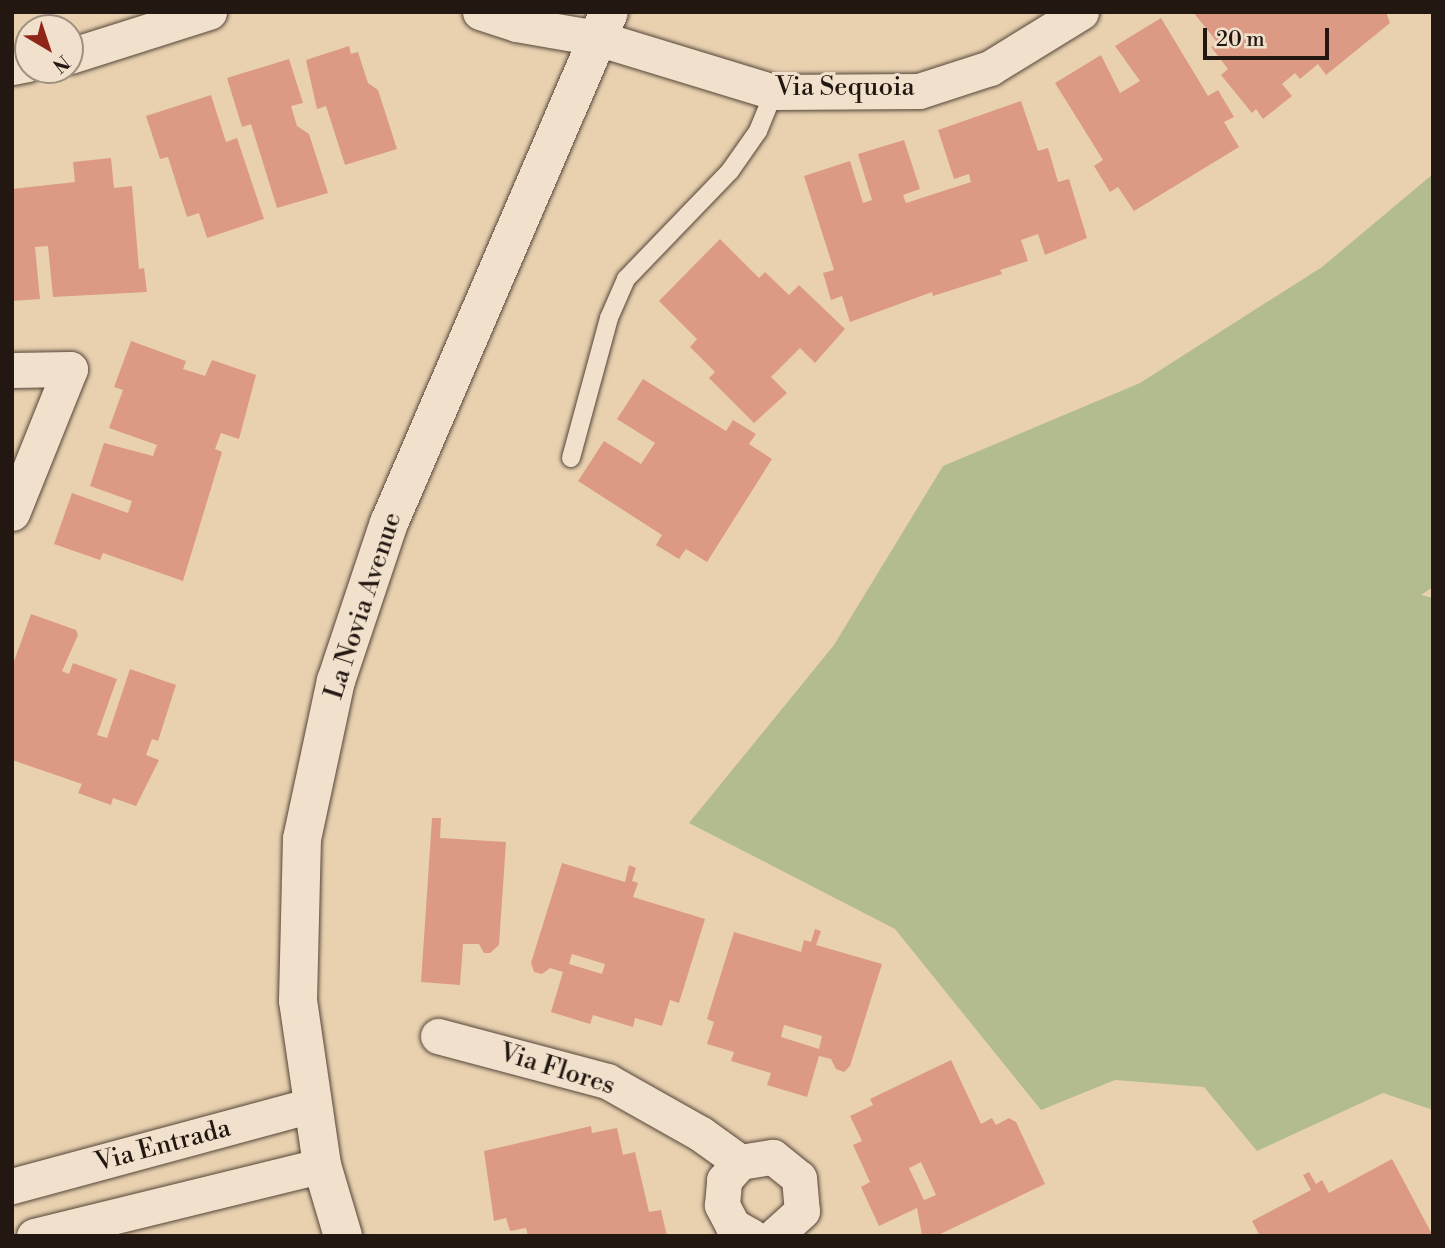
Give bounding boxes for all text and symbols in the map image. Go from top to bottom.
north arrow [14,14,84,84]
scale bar [1207,14,1333,58]
text: 20 m [1216,27,1265,53]
text: N [48,50,74,78]
street label: Via Sequoia [775,72,915,104]
street label: La Novia Avenue [319,509,409,703]
street label: Via Flores [495,1038,619,1102]
street label: Via Entrada [92,1113,234,1179]

